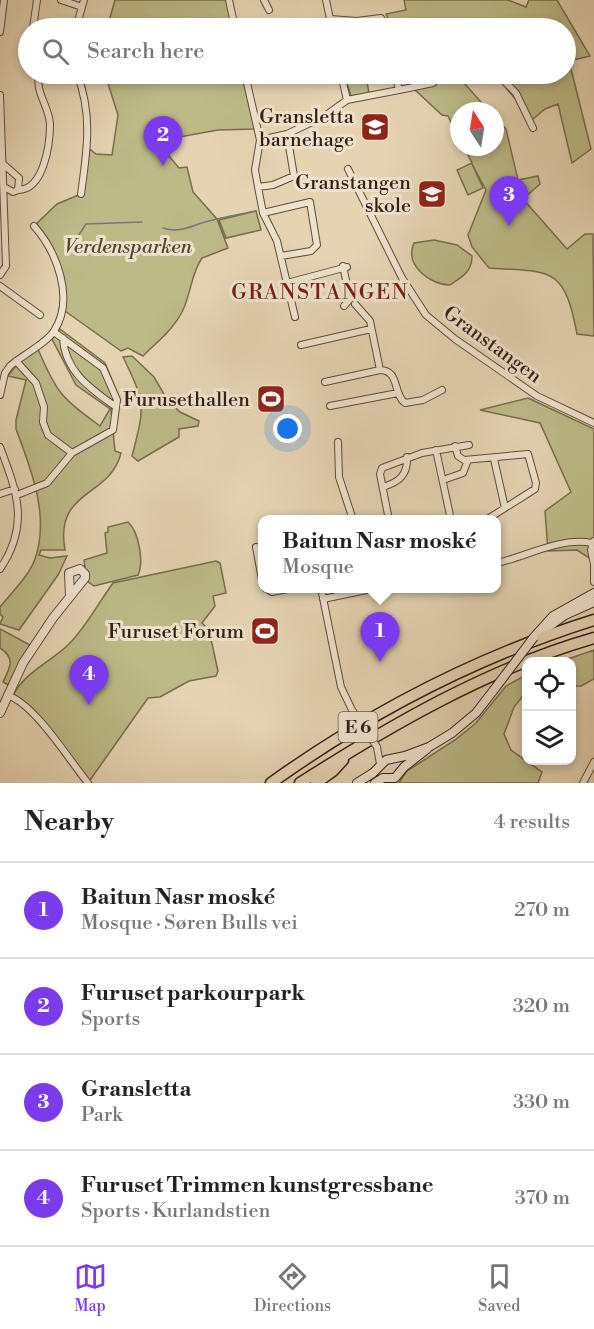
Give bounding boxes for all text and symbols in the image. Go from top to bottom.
search box [18,18,576,84]
icon: search [39,35,72,68]
text: Search here [87,38,204,65]
north arrow [450,102,504,156]
place label: Gransletta barnehage [259,105,355,153]
school or university icon: Gransletta barnehage [359,111,391,143]
pin: 2 [144,116,182,166]
place label: Granstangen skole [295,171,411,219]
pin: 3 [490,176,528,226]
school or university icon: Granstangen skole [416,178,448,210]
park label: Verdensparken [64,235,193,260]
district label: GRANSTANGEN [231,280,409,306]
street label: Granstangen [438,301,546,389]
sports icon: Furusethallen [255,383,287,415]
place label: Furusethallen [123,388,250,413]
your location [273,414,302,443]
popup [258,515,501,593]
text: Baitun Nasr moské [282,528,477,555]
text: Mosque [282,555,354,580]
pin: 1 [360,612,400,662]
sports icon: Furuset Forum [249,615,281,647]
place label: Furuset Forum [108,620,244,645]
pin: 4 [70,656,109,705]
map controls [522,657,576,765]
button: locate [522,657,576,711]
button: layers [522,711,576,765]
road number: E 6 [338,712,378,742]
text: Nearby [24,806,114,838]
text: 4 results [493,810,570,835]
text: Baitun Nasr moské [81,884,275,911]
text: 1 [39,898,48,923]
text: 270 m [514,898,570,923]
text: Mosque · Søren Bulls vei [81,911,298,936]
text: Furuset parkourpark [81,980,305,1007]
text: 2 [37,994,50,1019]
text: 320 m [513,994,570,1019]
text: Sports [81,1007,140,1032]
text: Gransletta [81,1076,191,1103]
text: 3 [37,1090,50,1115]
text: 330 m [513,1090,570,1115]
text: Park [81,1103,123,1128]
text: Furuset Trimmen kunstgressbane [81,1172,434,1199]
text: 4 [37,1186,50,1211]
text: 370 m [515,1186,570,1211]
text: Sports · Kurlandstien [81,1199,270,1224]
tab: Map [74,1260,107,1316]
tab: Directions [254,1260,331,1316]
tab: Saved [478,1260,520,1316]

